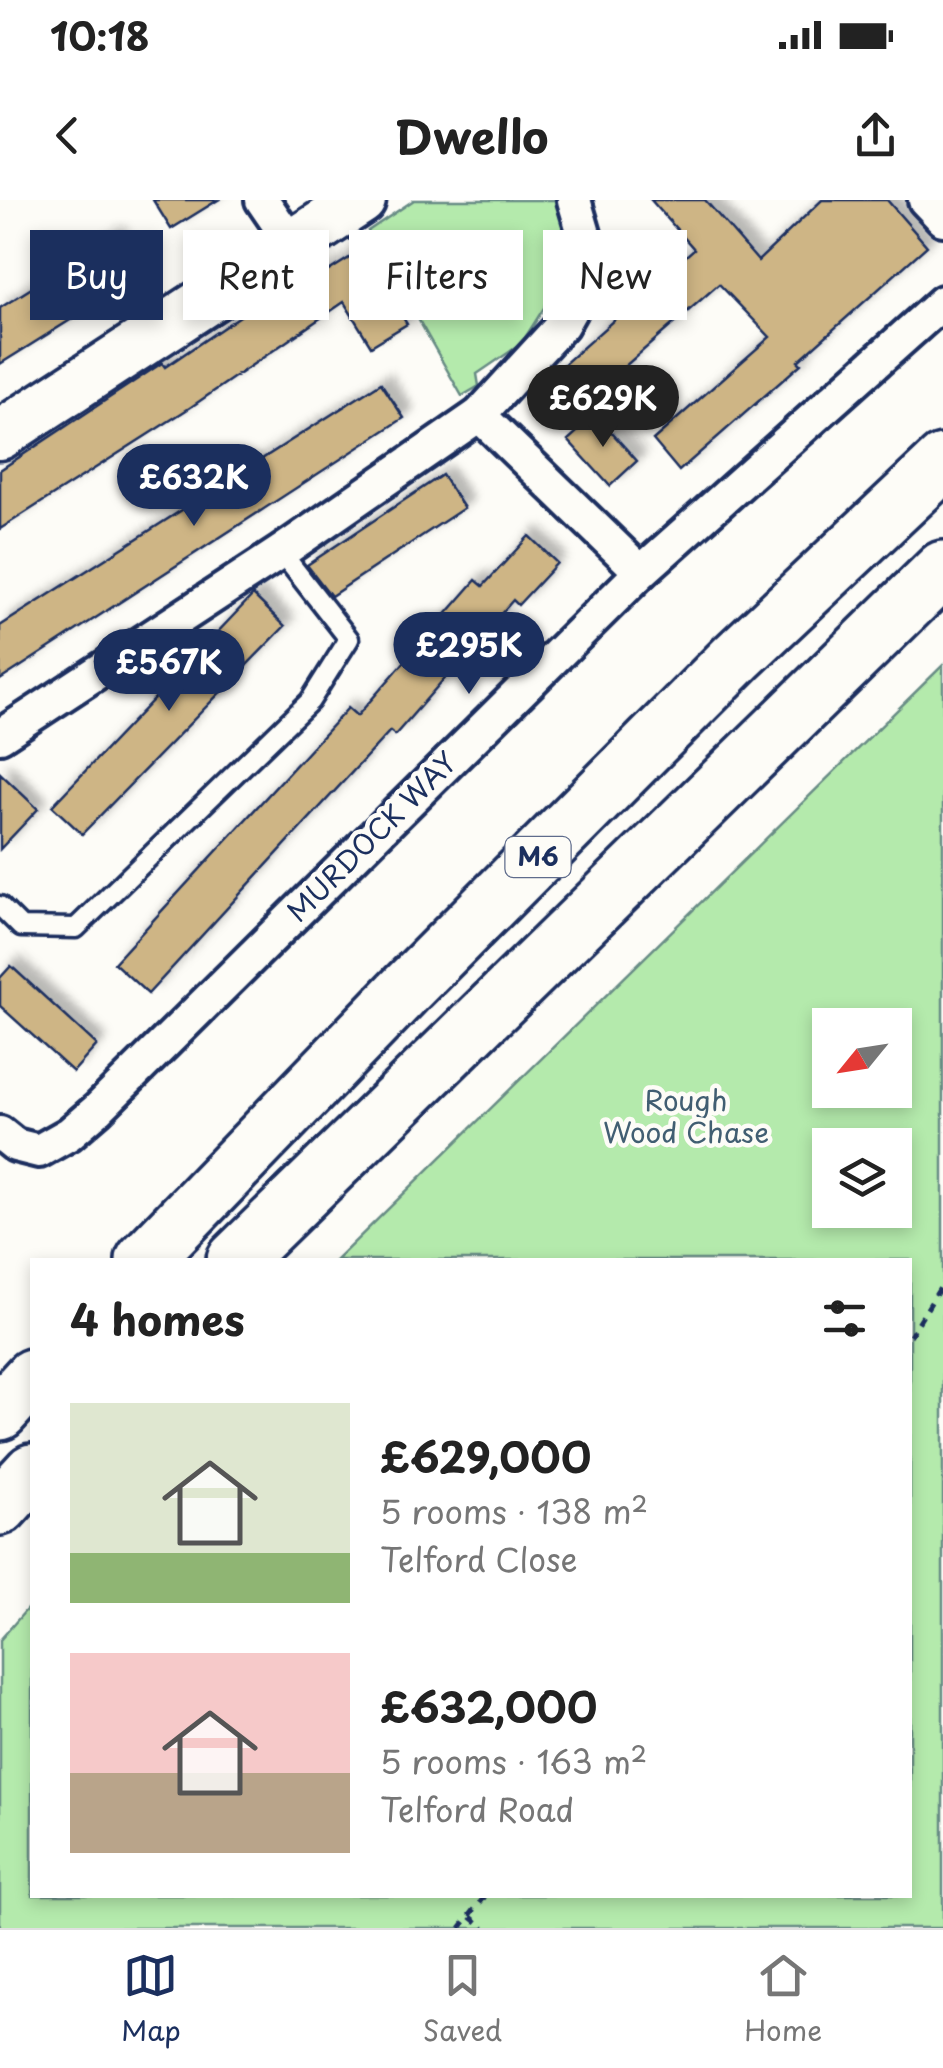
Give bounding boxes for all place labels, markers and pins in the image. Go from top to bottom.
pin: £629K [533,365,673,450]
pin: £632K [124,444,264,529]
pin: £295K [399,612,539,697]
pin: £567K [99,629,239,714]

